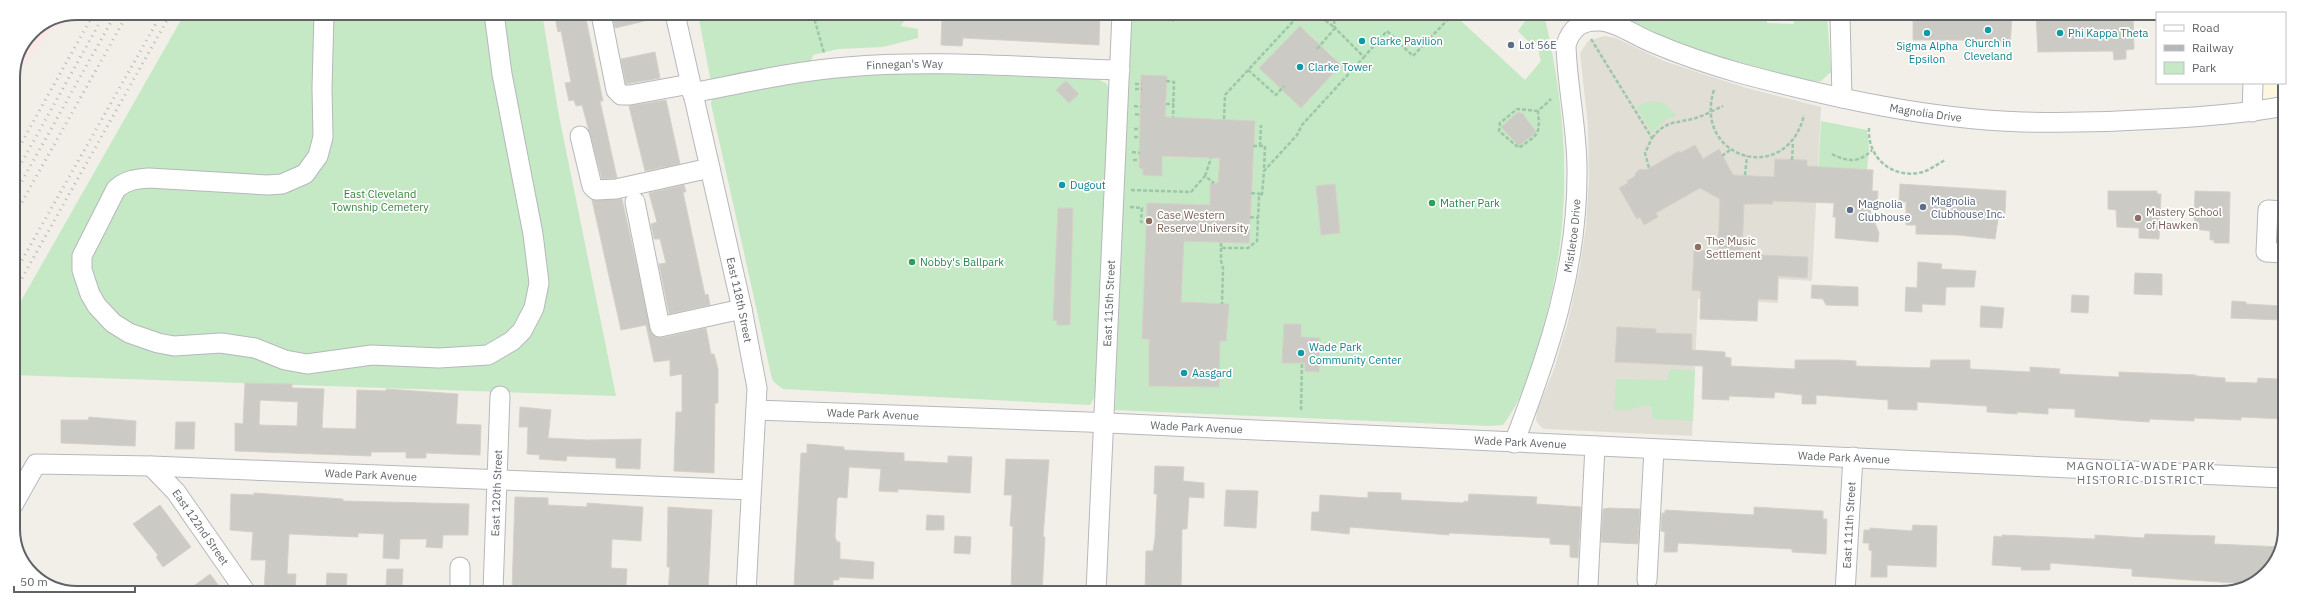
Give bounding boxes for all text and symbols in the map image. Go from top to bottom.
legend [2156,12,2286,84]
text: Road [2192,20,2220,35]
marker: Church in Cleveland [1983,25,1993,35]
place label: Phi Kappa Theta [2068,26,2149,40]
marker: Sigma Alpha Epsilon [1922,28,1932,38]
marker: Phi Kappa Theta [2055,28,2065,38]
place label: Clarke Pavilion [1370,34,1443,48]
marker: Clarke Pavilion [1357,36,1367,46]
place label: Church in Cleveland [1964,36,2012,63]
place label: Lot 56E [1519,38,1557,52]
place label: Sigma Alpha Epsilon [1896,39,1958,66]
marker: Lot 56E [1506,40,1516,50]
text: Railway [2192,40,2234,55]
street label: Finnegan's Way [866,57,944,73]
place label: Clarke Tower [1308,60,1372,74]
text: Park [2192,60,2217,75]
marker: Clarke Tower [1295,62,1305,72]
street label: Magnolia Drive [1888,100,1963,125]
place label: Dugout [1070,178,1106,192]
marker: Dugout [1057,180,1067,190]
park label: East Cleveland Township Cemetery [331,187,429,214]
place label: Magnolia Clubhouse Inc. [1931,194,2005,221]
place label: Mather Park [1440,196,1500,210]
place label: Magnolia Clubhouse [1858,197,1911,224]
marker: Mather Park [1427,198,1437,208]
street label: Mistletoe Drive [1560,199,1583,274]
marker: Magnolia Clubhouse Inc. [1918,202,1928,212]
marker: Magnolia Clubhouse [1845,205,1855,215]
place label: Mastery School of Hawken [2146,205,2222,232]
place label: Case Western Reserve University [1157,208,1249,235]
marker: Mastery School of Hawken [2133,213,2143,223]
marker: Case Western Reserve University [1144,216,1154,226]
place label: The Music Settlement [1706,234,1761,261]
marker: The Music Settlement [1693,242,1703,252]
place label: Nobby's Ballpark [920,255,1004,269]
street label: East 118th Street [723,256,755,344]
marker: Nobby's Ballpark [907,257,917,267]
street label: East 115th Street [1100,259,1118,347]
place label: Wade Park Community Center [1309,340,1401,367]
marker: Wade Park Community Center [1296,348,1306,358]
place label: Aasgard [1192,366,1232,380]
marker: Aasgard [1179,368,1189,378]
street label: Wade Park Avenue [827,406,919,423]
street label: Wade Park Avenue [1150,418,1243,436]
street label: Wade Park Avenue [1474,433,1567,451]
street label: Wade Park Avenue [1798,448,1890,467]
street label: East 120th Street [488,449,505,537]
district label: MAGNOLIA-WADE PARK HISTORIC DISTRICT [2066,458,2216,487]
street label: Wade Park Avenue [324,466,417,484]
street label: East 111th Street [1839,481,1859,569]
street label: East 122nd Street [169,487,232,568]
scale bar [14,568,135,594]
text: 50 m [20,574,48,589]

